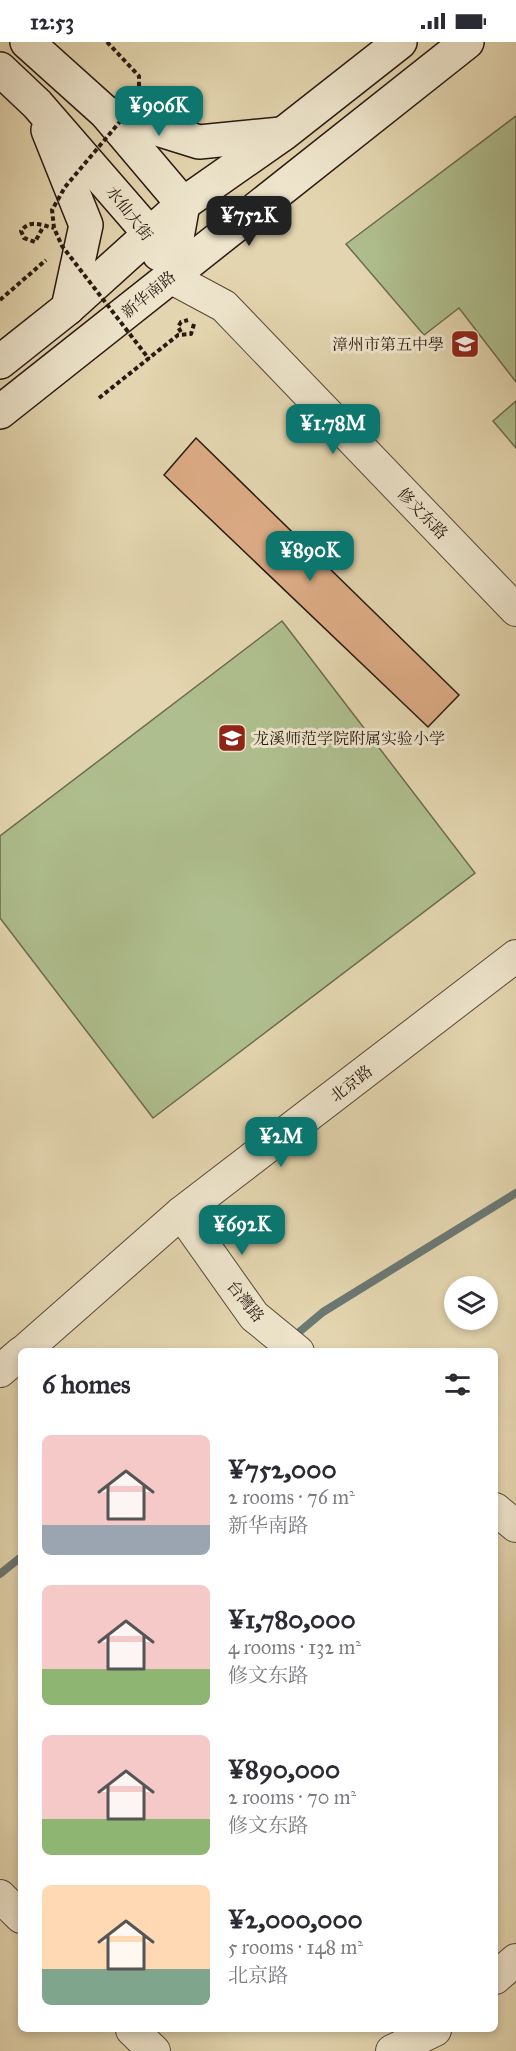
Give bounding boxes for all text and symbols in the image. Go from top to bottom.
text: 12:53 [30,8,74,35]
pin: ¥906K [117,86,201,137]
text: ¥906K [129,93,189,117]
street label: 水仙大街 [102,182,157,244]
pin: ¥752K [207,196,291,247]
text: ¥752K [220,203,278,227]
street label: 新华南路 [117,267,179,322]
school or university icon: 漳州市第五中學 [449,328,481,360]
place label: 漳州市第五中學 [332,335,444,354]
pin: ¥1.78M [284,404,382,455]
text: ¥1.78M [300,411,366,435]
street label: 修文东路 [394,484,452,543]
pin: ¥890K [268,531,352,582]
text: ¥890K [280,538,340,562]
school or university icon: 龙溪师范学院附属实验小学 [216,722,248,754]
place label: 龙溪师范学院附属实验小学 [253,729,445,748]
street label: 北京路 [327,1061,376,1106]
pin: ¥2M [252,1117,310,1168]
text: ¥2M [259,1124,303,1148]
pin: ¥692K [200,1205,284,1256]
text: ¥692K [213,1212,271,1236]
map controls [444,1276,498,1330]
button: layers [444,1276,498,1330]
street label: 台灣路 [223,1277,268,1326]
text: 6 homes [42,1368,131,1400]
icon: filters [441,1368,474,1401]
text: ¥752,000 [228,1453,337,1485]
icon: home [90,1459,162,1531]
text: 2 rooms · 76 m² [228,1485,355,1509]
text: 新华南路 [228,1513,308,1537]
text: ¥1,780,000 [228,1603,356,1635]
icon: home [90,1609,162,1681]
text: 4 rooms · 132 m² [228,1635,361,1659]
text: 修文东路 [228,1663,308,1687]
text: ¥890,000 [228,1753,340,1785]
icon: home [90,1759,162,1831]
text: 2 rooms · 70 m² [228,1785,356,1809]
text: 修文东路 [228,1813,308,1837]
text: ¥2,000,000 [228,1903,363,1935]
icon: home [90,1909,162,1981]
text: 5 rooms · 148 m² [228,1935,363,1959]
text: 北京路 [228,1963,288,1987]

